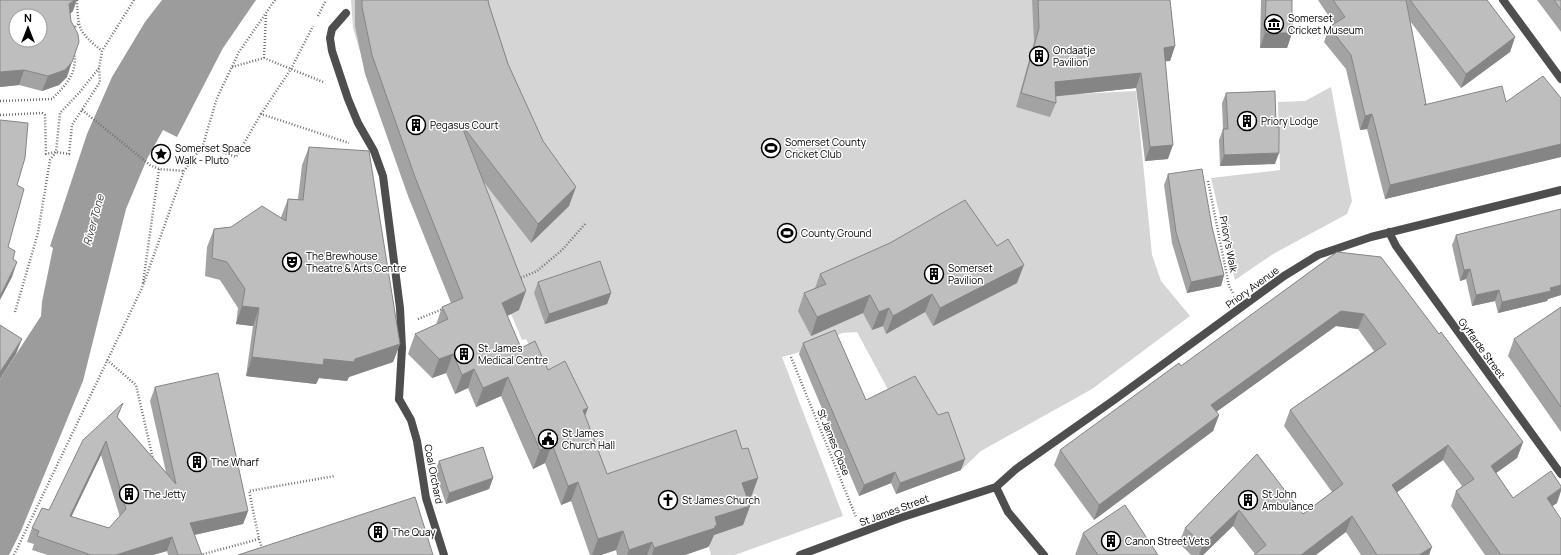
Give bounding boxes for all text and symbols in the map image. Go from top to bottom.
north arrow [8,8,48,48]
text: N [24,10,32,25]
place label: Somerset Cricket Museum [1288,11,1363,37]
museum icon: Somerset Cricket Museum [1263,13,1285,35]
place label: Ondaatje Pavilion [1053,43,1096,69]
building icon: Ondaatje Pavilion [1028,45,1050,67]
building icon: Priory Lodge [1236,110,1258,132]
building icon: Pegasus Court [405,114,427,136]
place label: Priory Lodge [1261,114,1319,128]
place label: Pegasus Court [430,118,498,132]
place label: Somerset County Cricket Club [785,135,867,161]
sports icon: Somerset County Cricket Club [760,137,782,159]
place label: Somerset Space Walk - Pluto [175,141,251,167]
place icon: Somerset Space Walk - Pluto [150,143,172,165]
water label: River Tone [79,192,107,247]
street label: Priory's Walk [1217,215,1242,274]
sports icon: County Ground [776,222,798,244]
place label: County Ground [801,226,871,240]
place label: The Brewhouse Theatre & Arts Centre [306,249,407,275]
theatre icon: The Brewhouse Theatre & Arts Centre [281,251,303,273]
place label: Somerset Pavilion [948,261,993,287]
building icon: Somerset Pavilion [923,263,945,285]
street label: Priory Avenue [1222,263,1282,311]
street label: Gyffarde Street [1455,315,1509,381]
place label: St. James Medical Centre [478,341,548,367]
building icon: St. James Medical Centre [453,343,475,365]
street label: St James Close [814,407,854,477]
place label: St James Church Hall [562,426,615,452]
public building icon: St James Church Hall [537,428,559,450]
street label: Coal Orchard [421,443,447,505]
building icon: The Wharf [186,451,208,473]
place label: The Wharf [211,455,259,469]
building icon: The Jetty [118,483,140,505]
place label: The Jetty [143,487,187,501]
place label: St John Ambulance [1262,487,1314,513]
church icon: St James Church [657,489,679,511]
building icon: St John Ambulance [1237,489,1259,511]
street label: St James Street [857,491,931,529]
place label: St James Church [682,493,760,507]
building icon: The Quay [367,521,389,543]
place label: The Quay [392,525,436,539]
building icon: Canon Street Vets [1100,530,1122,552]
place label: Canon Street Vets [1125,534,1209,548]

